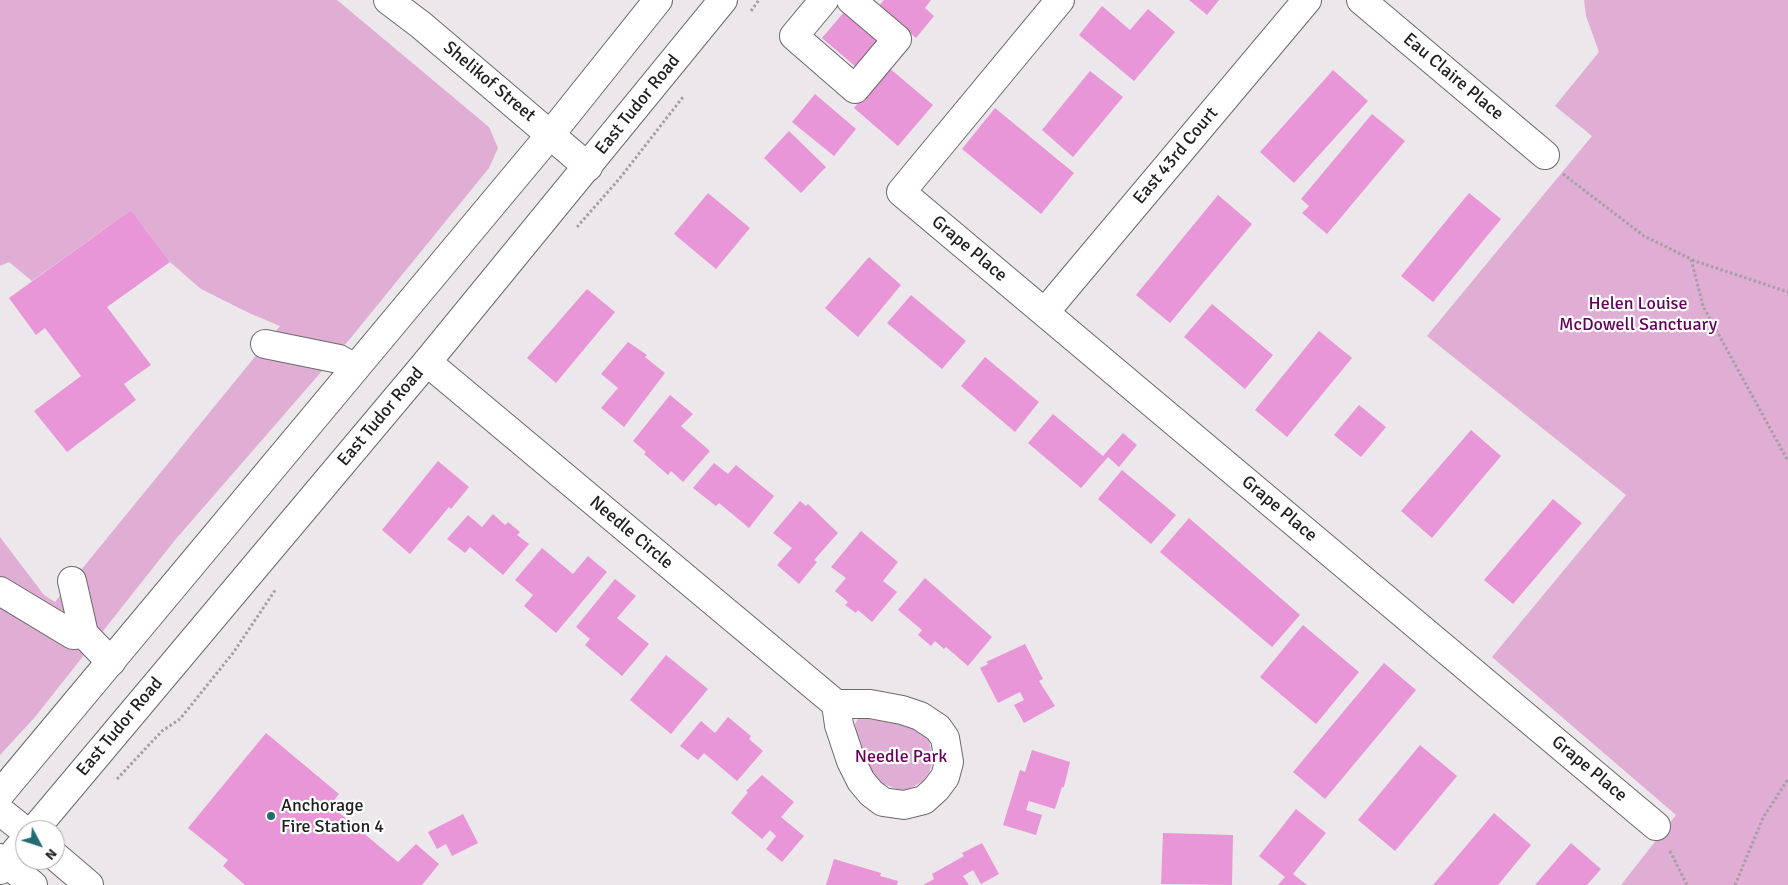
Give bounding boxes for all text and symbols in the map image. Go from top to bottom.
street label: Eau Claire Place [1398,29,1508,125]
street label: Shelikof Street [439,37,539,127]
street label: East Tudor Road [591,51,685,159]
street label: East 43rd Court [1129,103,1223,209]
street label: Grape Place [927,211,1011,287]
park label: Helen Louise McDowell Sanctuary [1559,293,1717,336]
street label: East Tudor Road [333,363,429,471]
street label: Grape Place [1237,471,1321,547]
street label: Needle Circle [585,492,677,574]
street label: East Tudor Road [72,673,168,781]
street label: Grape Place [1547,731,1631,807]
park label: Needle Park [855,746,947,768]
place label: Anchorage Fire Station 4 [281,795,384,838]
marker: Anchorage Fire Station 4 [265,810,277,822]
north arrow [15,820,65,870]
text: N [41,845,61,864]

